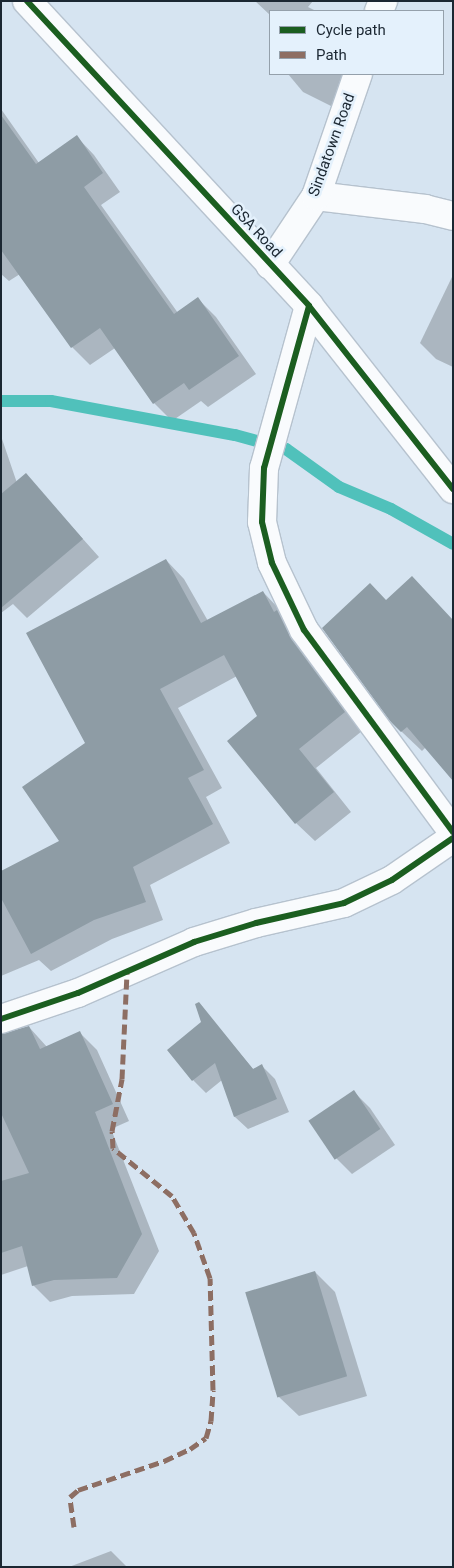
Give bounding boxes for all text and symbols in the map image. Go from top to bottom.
legend [269,10,444,75]
text: Cycle path [316,21,386,39]
text: Path [316,46,347,64]
street label: Sindatown Road [305,91,359,199]
street label: GSA Road [227,200,285,262]

